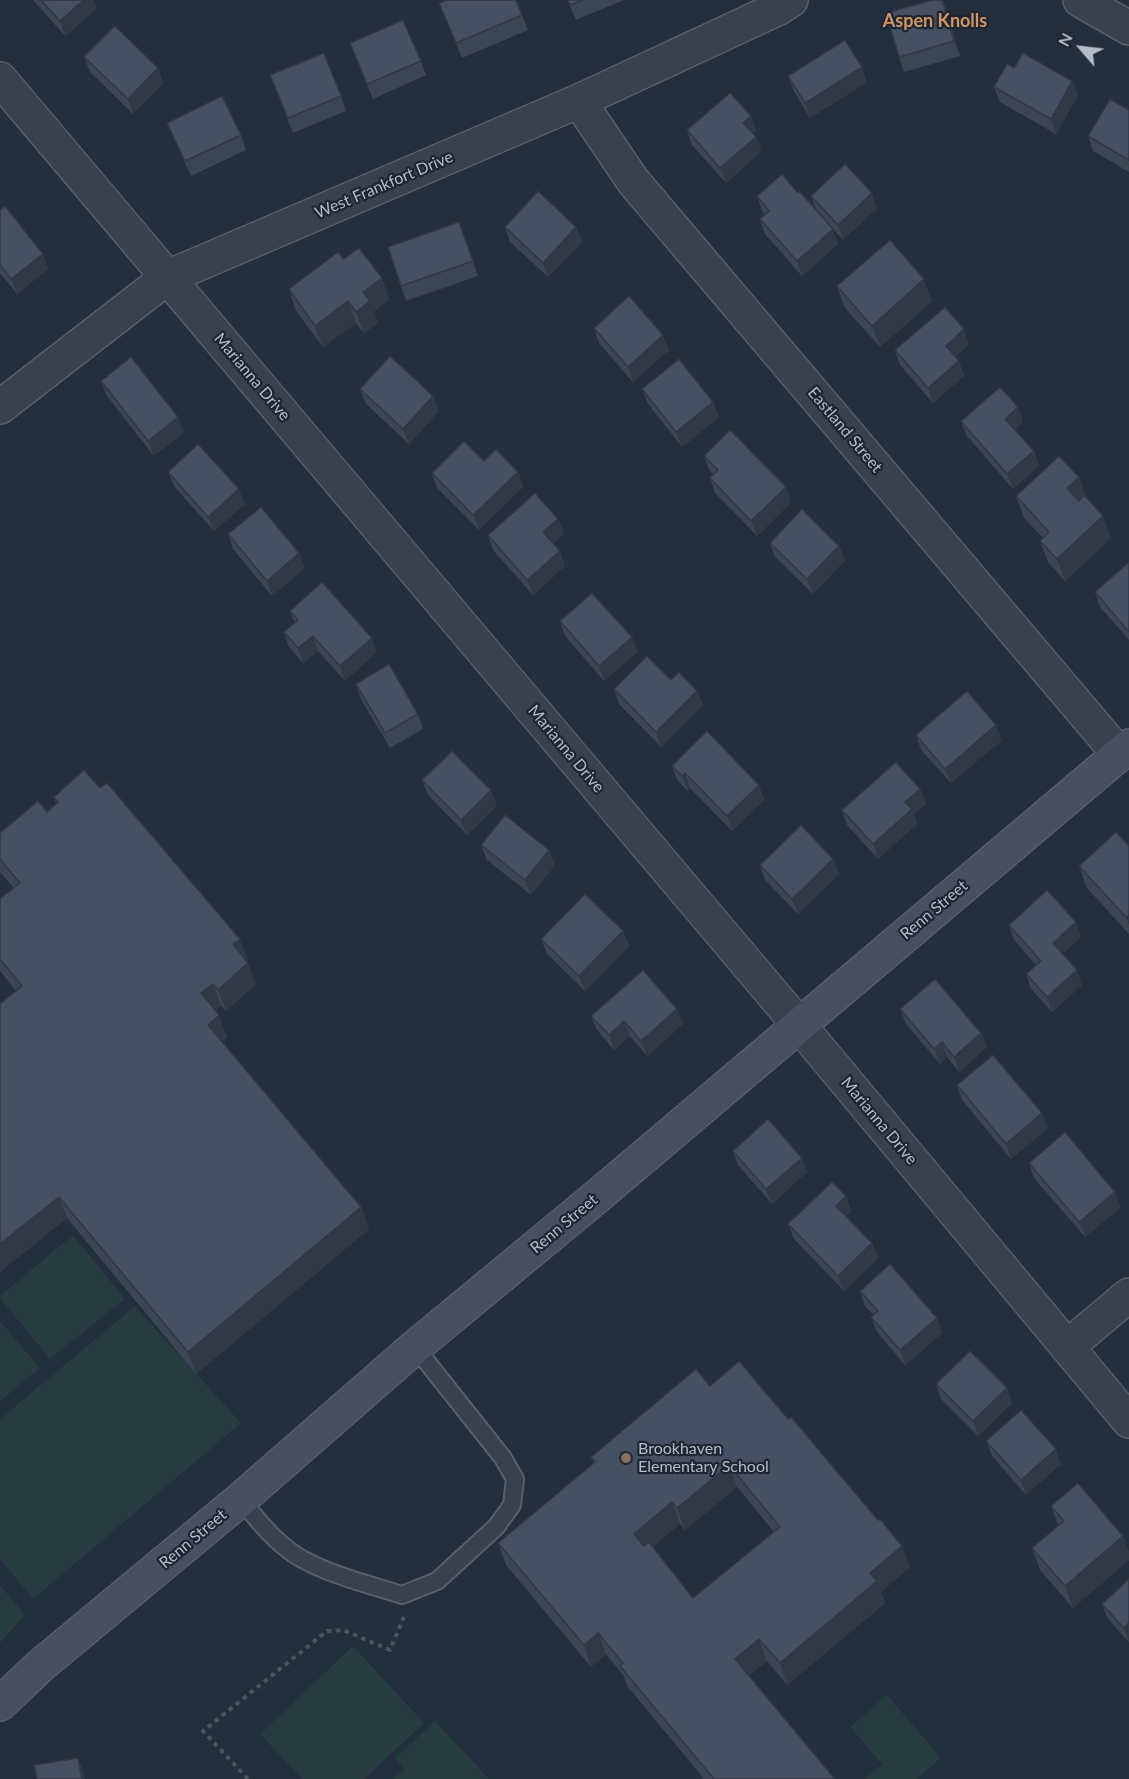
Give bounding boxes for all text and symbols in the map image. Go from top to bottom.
district label: Aspen Knolls [883,10,987,32]
north arrow [1051,18,1111,78]
text: N [1053,29,1076,49]
street label: West Frankfort Drive [312,147,456,223]
street label: Marianna Drive [210,329,294,425]
street label: Eastland Street [804,383,886,477]
street label: Marianna Drive [524,701,608,797]
street label: Renn Street [896,876,972,944]
street label: Marianna Drive [837,1073,921,1169]
street label: Renn Street [526,1190,602,1258]
place label: Brookhaven Elementary School [638,1439,769,1477]
marker: Brookhaven Elementary School [619,1451,633,1465]
street label: Renn Street [155,1505,231,1573]

